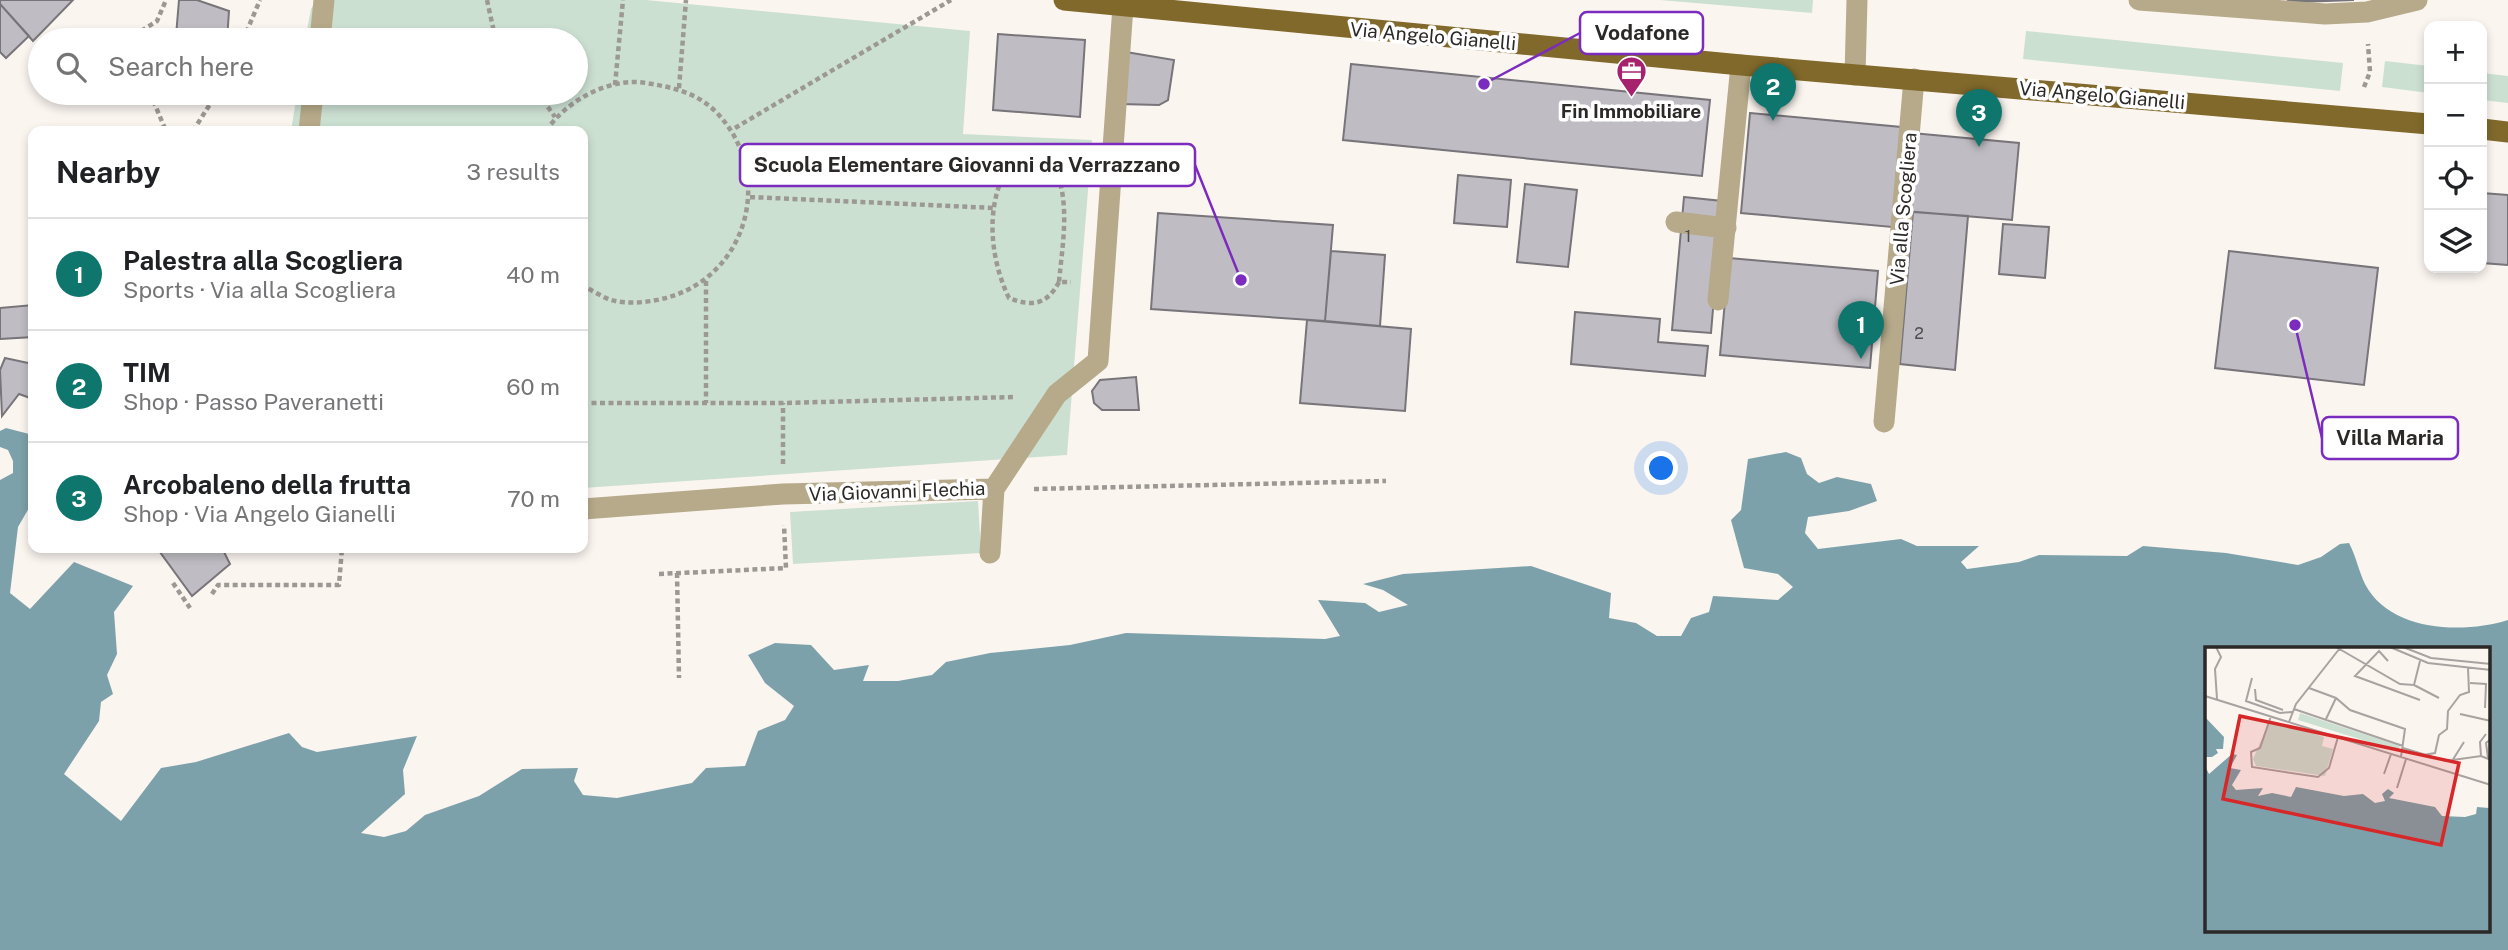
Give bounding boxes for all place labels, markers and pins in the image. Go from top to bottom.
callout: Vodafone [1580,12,1703,54]
office icon: Fin Immobiliare [1614,55,1648,99]
pin: 2 [1750,63,1796,121]
pin: 3 [1956,89,2002,147]
place label: Fin Immobiliare [1561,100,1701,122]
callout: Scuola Elementare Giovanni da Verrazzano [740,144,1195,186]
pin: 1 [1838,301,1884,359]
callout: Villa Maria [2322,417,2458,459]

